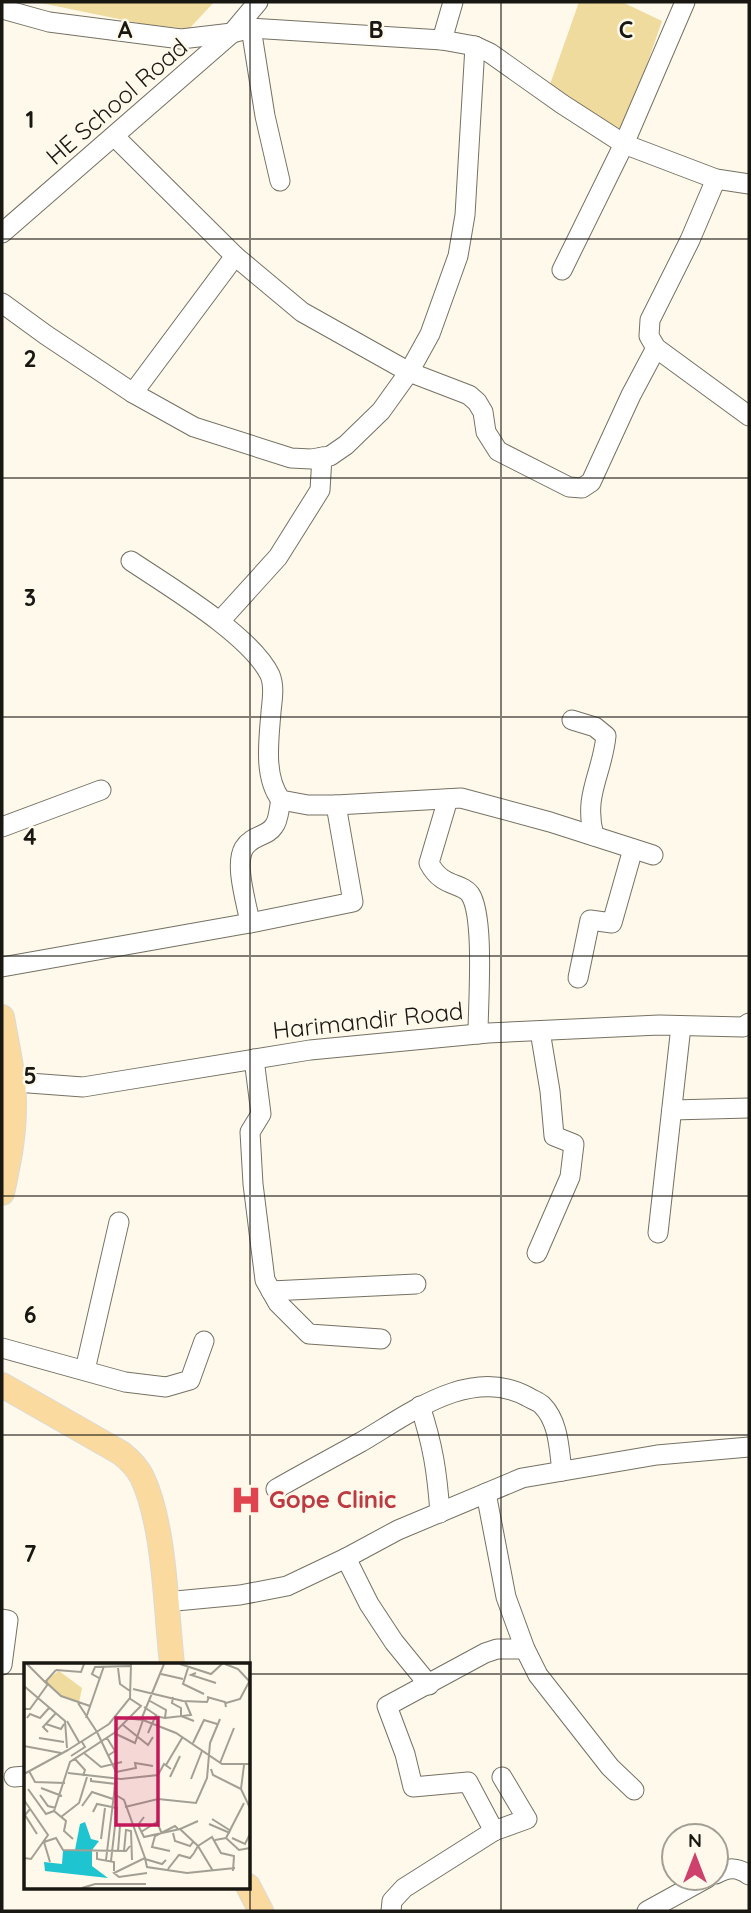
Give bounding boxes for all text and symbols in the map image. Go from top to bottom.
text: A [118,15,133,44]
text: B [368,15,384,44]
text: C [619,15,633,44]
street label: HE School Road [39,32,193,171]
text: 1 [26,105,34,134]
text: 2 [23,344,37,373]
text: 3 [24,583,36,612]
text: 4 [23,822,37,851]
street label: Harimandir Road [271,995,465,1045]
text: 5 [23,1061,37,1090]
text: 6 [24,1300,36,1329]
hospital icon: Gope Clinic [229,1483,263,1517]
place label: Gope Clinic [269,1484,396,1514]
text: 7 [24,1539,37,1568]
inset map [24,1663,250,1888]
north arrow [660,1822,730,1892]
text: N [688,1828,702,1852]

